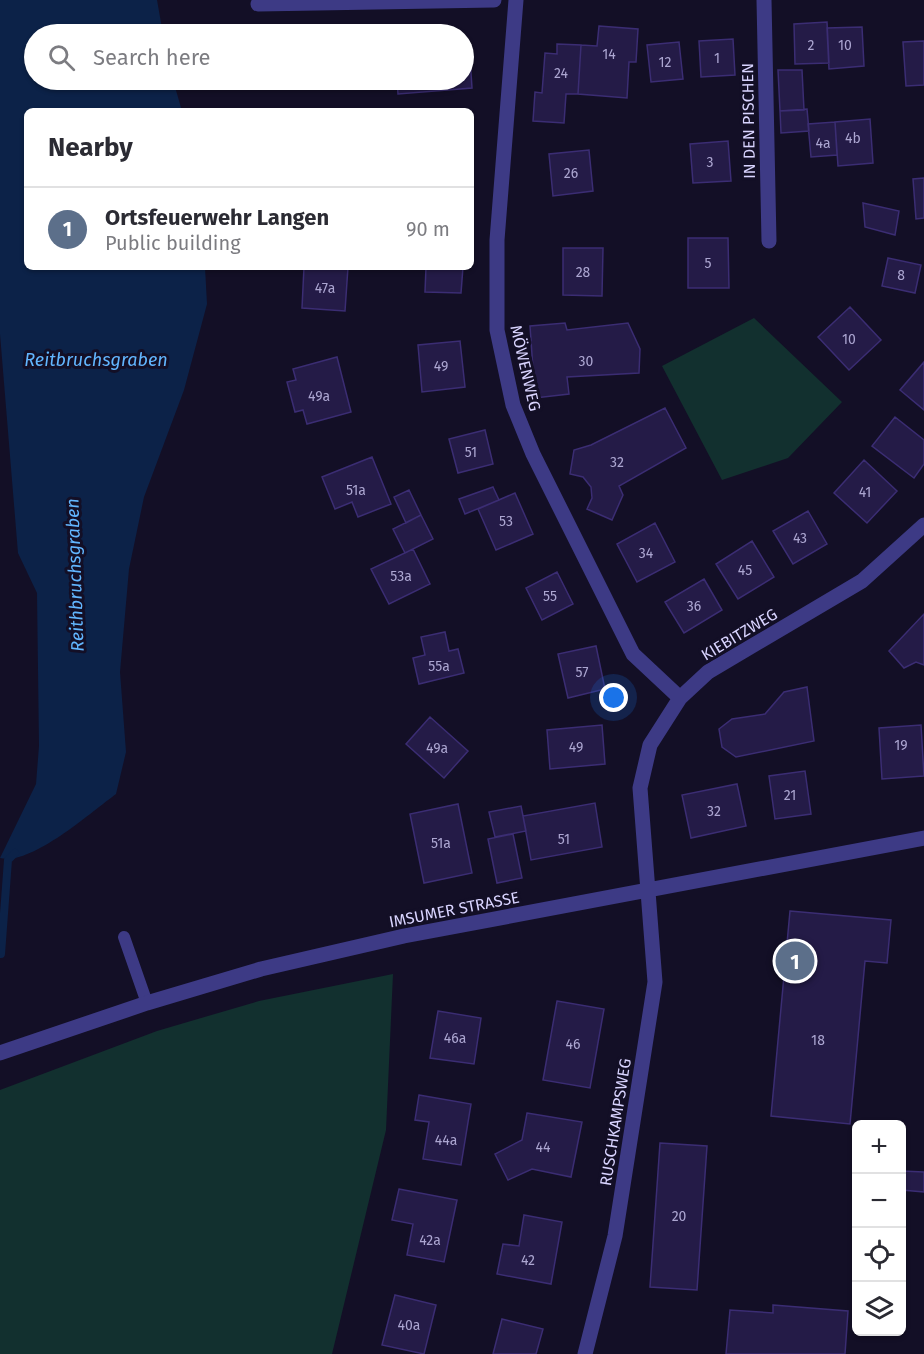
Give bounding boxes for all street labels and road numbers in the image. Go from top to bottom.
street label: IN DEN PISCHEN [738,63,759,179]
street label: MÖWENWEG [506,323,545,413]
street label: KIEBITZWEG [698,604,781,664]
street label: IMSUMER STRASSE [387,888,521,931]
street label: RUSCHKAMPSWEG [596,1057,635,1187]

